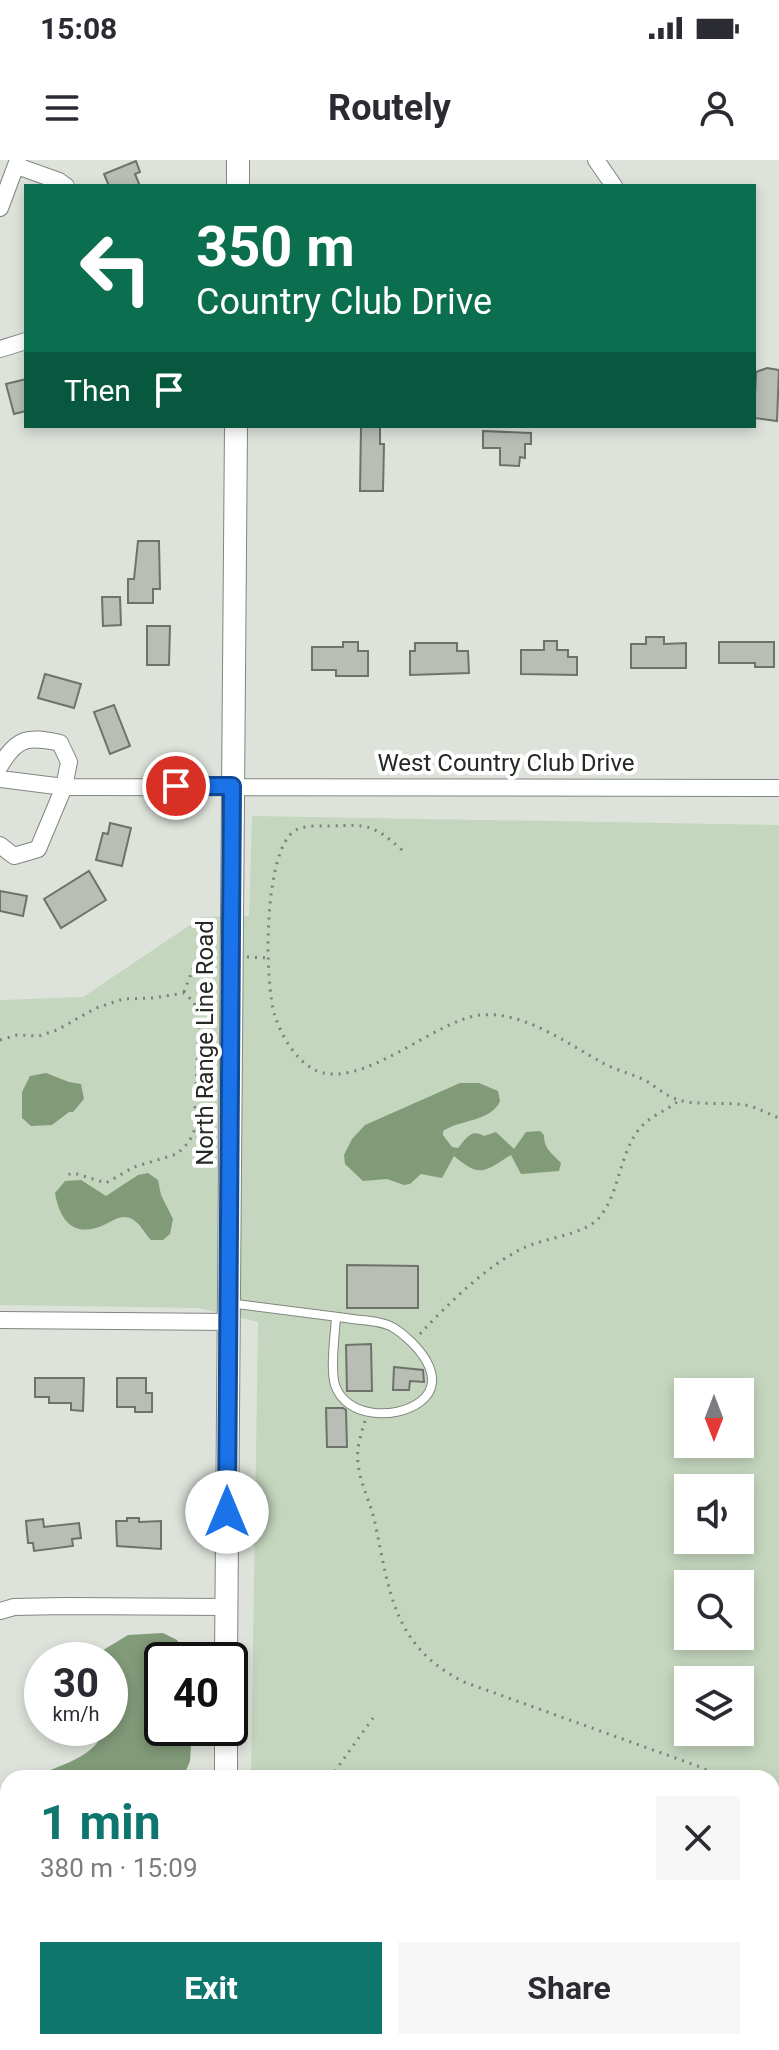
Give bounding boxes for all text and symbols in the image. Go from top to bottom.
text: 15:08 [40,11,117,46]
icon: menu [40,86,84,130]
icon: person [695,86,739,130]
text: Routely [328,87,451,129]
text: 350 m [196,214,355,280]
icon: left [64,216,168,320]
text: Country Club Drive [196,281,492,323]
icon: arrive [147,368,191,412]
text: Then [64,373,131,408]
street label: West Country Club Drive [377,749,635,777]
pin [142,752,210,820]
icon: arrive [154,764,198,808]
street label: North Range Line Road [191,920,219,1166]
north arrow [674,1378,754,1458]
map controls [674,1378,754,1746]
position arrow [185,1470,269,1554]
button: sound [674,1474,754,1554]
button: search [674,1570,754,1650]
speed limit sign: 40 [144,1642,248,1746]
text: 30 [53,1660,99,1707]
button: layers [674,1666,754,1746]
text: km/h [53,1702,99,1726]
text: 1 min [40,1794,161,1851]
button: close [656,1796,740,1880]
text: 380 m · 15:09 [40,1853,198,1883]
button: Exit [40,1942,382,2034]
button: Share [398,1942,740,2034]

